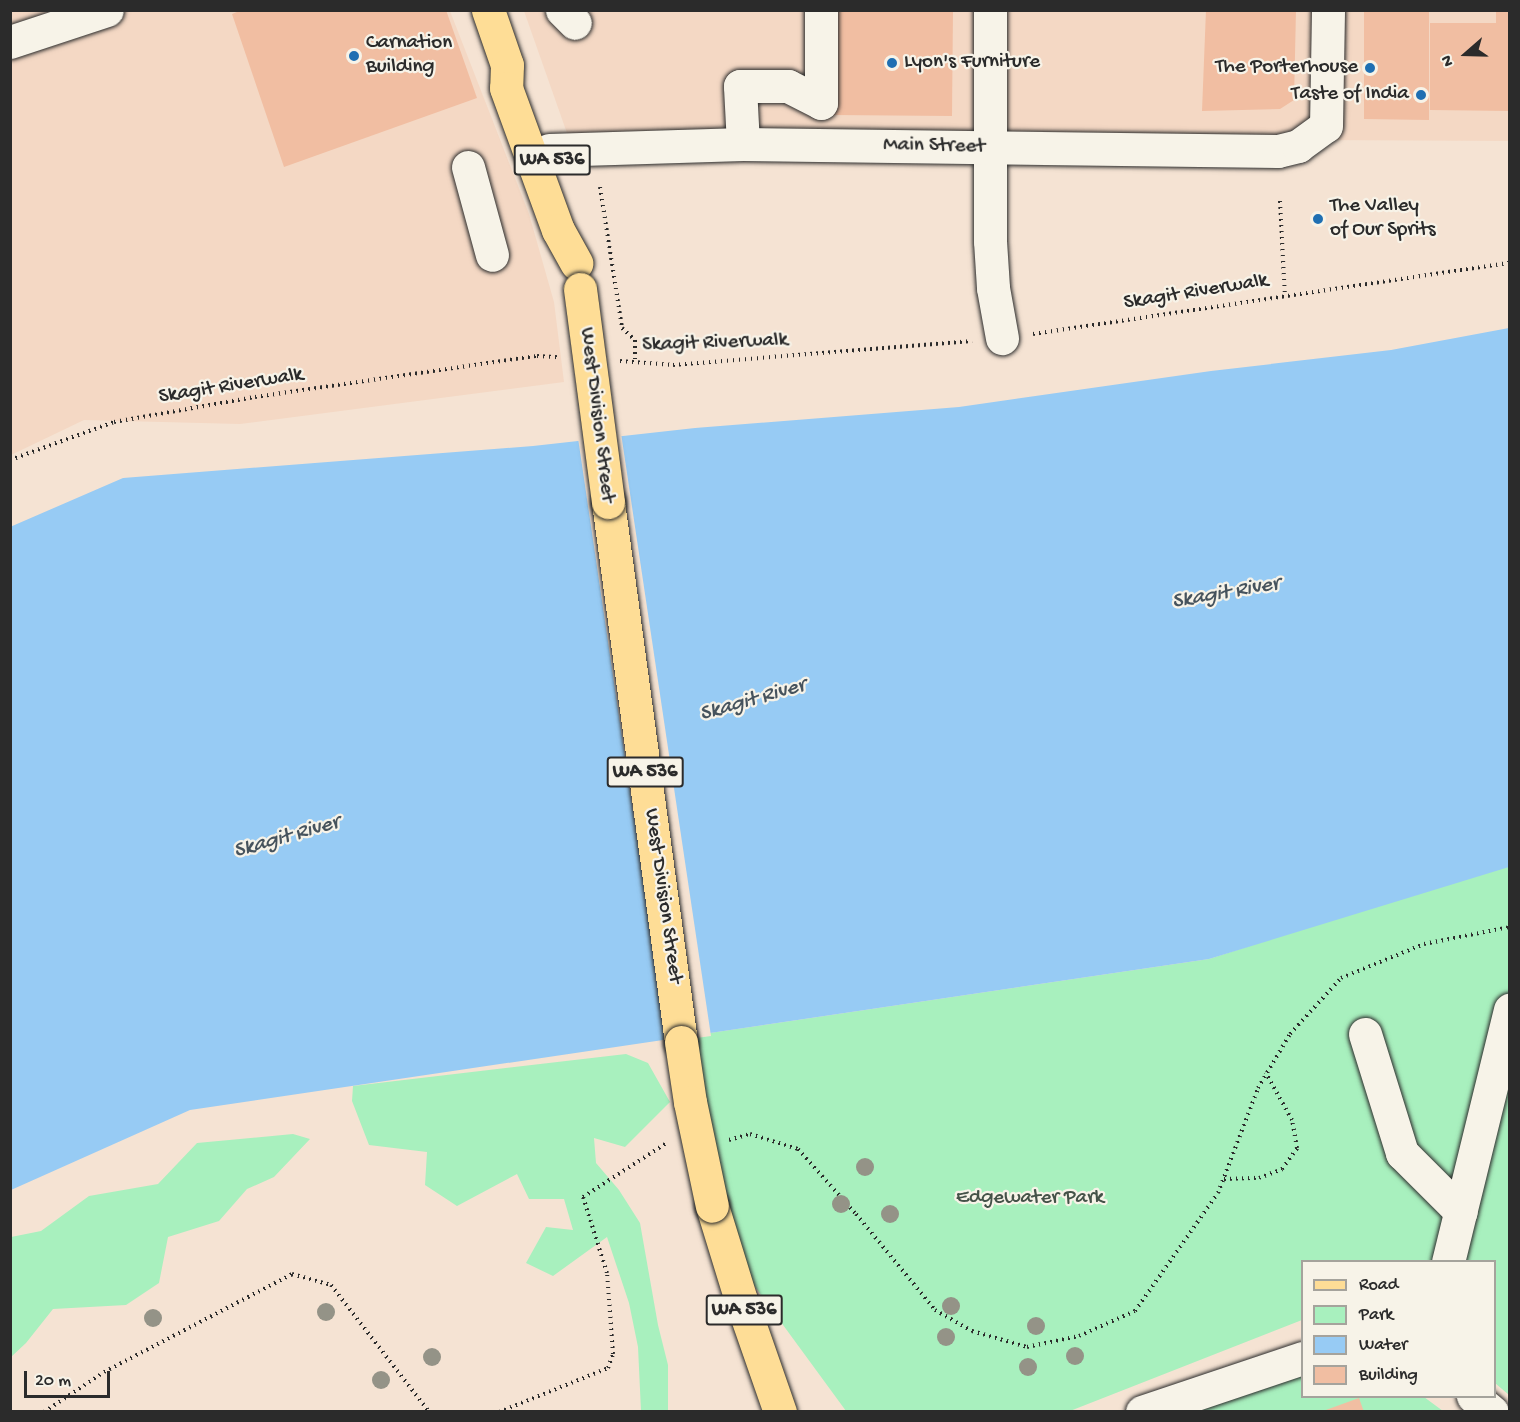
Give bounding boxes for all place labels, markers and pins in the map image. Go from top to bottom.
place label: Carnation Building [366,31,452,81]
marker: Carnation Building [347,49,361,63]
place label: Lyon's Furniture [904,50,1040,76]
place label: The Porterhouse [1215,55,1358,81]
marker: Lyon's Furniture [885,56,899,70]
marker: The Porterhouse [1363,61,1377,75]
place label: Taste of India [1291,82,1409,108]
marker: Taste of India [1414,88,1428,102]
place label: The Valley of Our Sprits [1330,194,1436,244]
marker: The Valley of Our Sprits [1311,212,1325,226]

